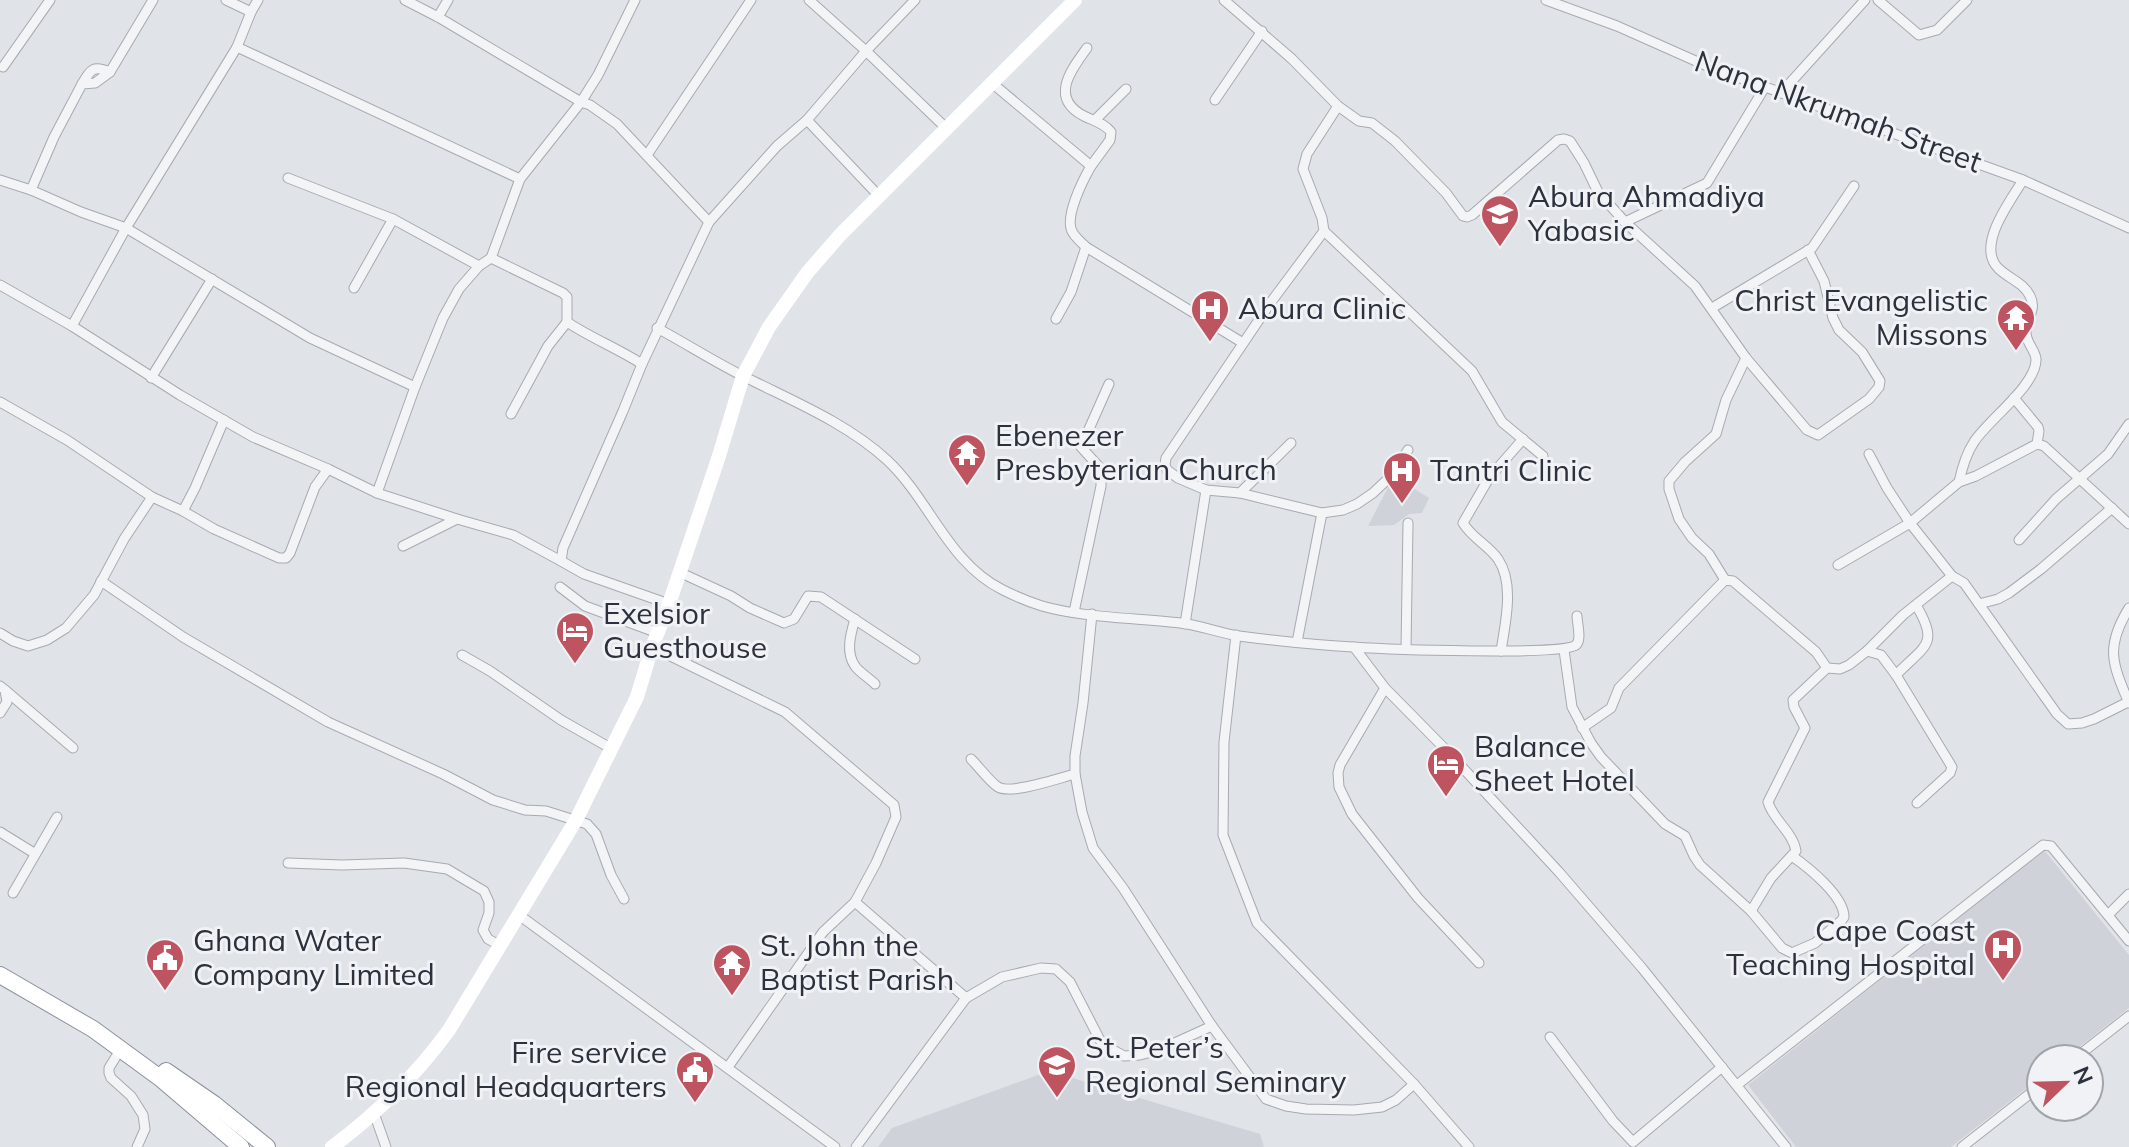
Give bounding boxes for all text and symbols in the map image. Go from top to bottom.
street label: Nana Nkrumah Street [1690,41,1987,181]
place label: Abura Ahmadiya Yabasic [1527,177,1765,249]
school or university icon: Abura Ahmadiya Yabasic [1479,193,1521,248]
place label: Christ Evangelistic Missons [1734,281,1988,353]
hospital icon: Abura Clinic [1189,288,1231,343]
place label: Abura Clinic [1238,289,1406,327]
temple icon: Christ Evangelistic Missons [1995,297,2037,352]
place label: Ebenezer Presbyterian Church [995,416,1277,488]
temple icon: Ebenezer Presbyterian Church [946,432,988,487]
hospital icon: Tantri Clinic [1381,450,1423,505]
place label: Tantri Clinic [1430,451,1592,489]
place label: Exelsior Guesthouse [603,594,767,666]
hotel icon: Exelsior Guesthouse [554,610,596,665]
place label: Balance Sheet Hotel [1474,727,1635,799]
hotel icon: Balance Sheet Hotel [1425,743,1467,798]
place label: Cape Coast Teaching Hospital [1726,911,1975,983]
place label: Ghana Water Company Limited [193,921,435,993]
place label: St. John the Baptist Parish [760,926,954,998]
hospital icon: Cape Coast Teaching Hospital [1982,927,2024,982]
public building icon: Ghana Water Company Limited [144,937,186,992]
temple icon: St. John the Baptist Parish [711,942,753,997]
place label: St. Peter’s Regional Seminary [1085,1028,1347,1100]
place label: Fire service Regional Headquarters [345,1033,667,1105]
north arrow [2025,1043,2105,1123]
school or university icon: St. Peter’s Regional Seminary [1036,1044,1078,1099]
public building icon: Fire service Regional Headquarters [674,1049,716,1104]
text: N [2067,1062,2100,1088]

